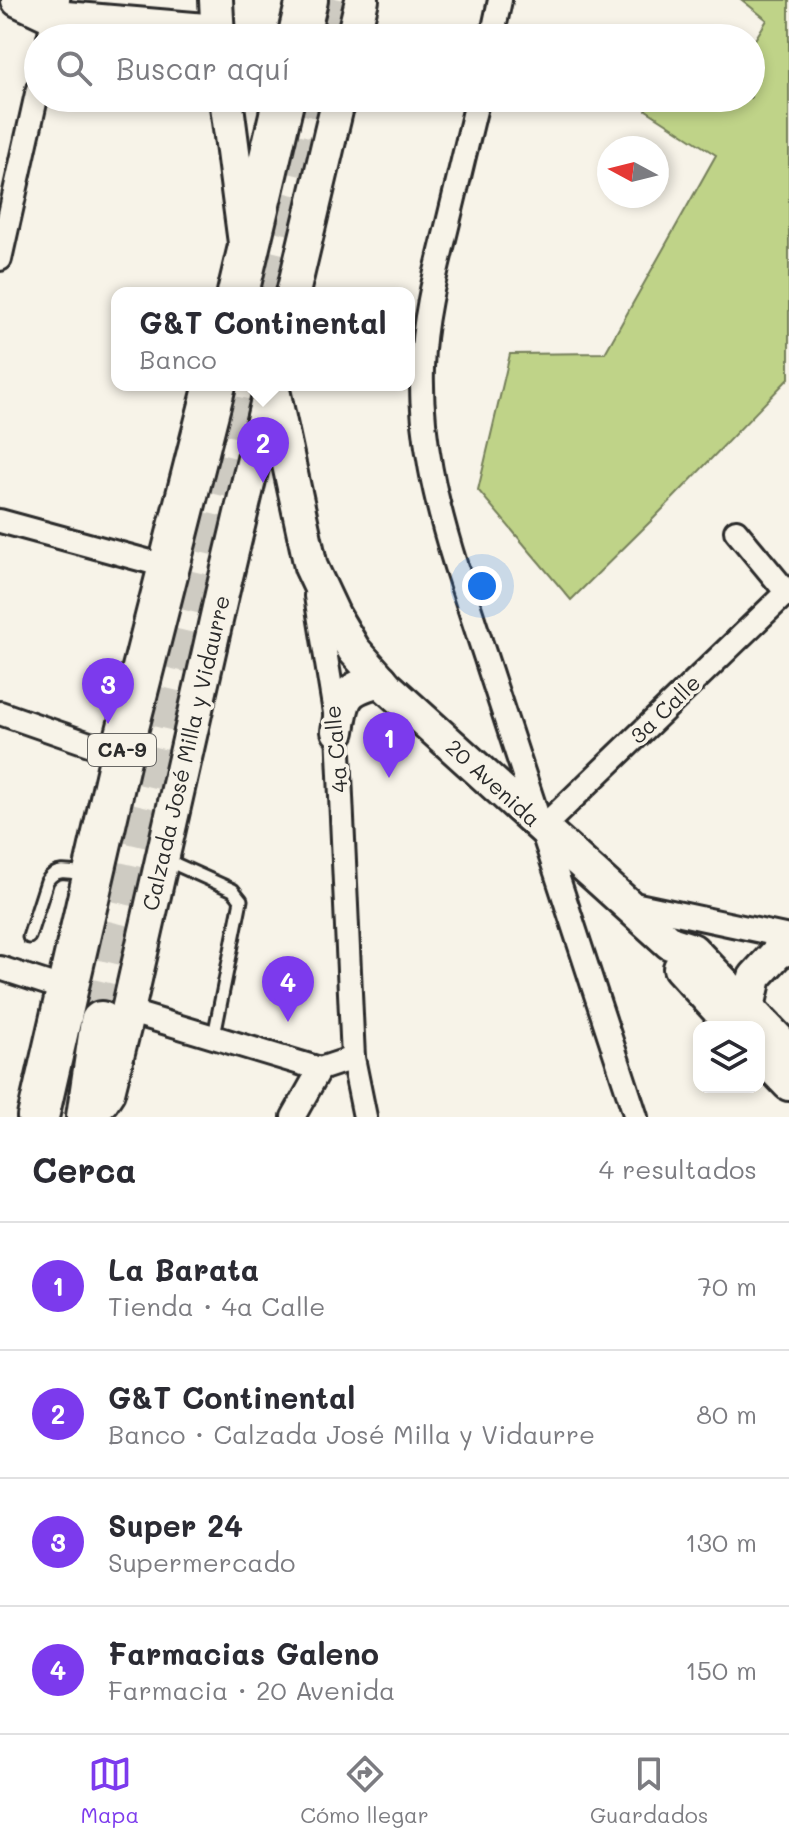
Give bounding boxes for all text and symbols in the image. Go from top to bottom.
search box [24,24,765,112]
icon: search [52,46,96,90]
text: Buscar aquí [116,48,290,88]
north arrow [597,136,669,208]
popup [111,287,415,391]
text: G&T Continental [139,302,387,342]
text: Banco [139,342,217,376]
pin: 2 [237,417,289,483]
your location [462,566,502,606]
street label: Calzada José Milla y Vidaurre [135,592,236,913]
pin: 3 [82,658,134,724]
street label: 3a Calle [623,668,706,750]
street label: 4a Calle [317,704,354,794]
pin: 1 [363,712,415,778]
street label: 20 Avenida [440,732,547,833]
road number: CA-9 [88,734,156,766]
pin: 4 [262,956,314,1022]
map controls [693,1021,765,1093]
button: layers [693,1021,765,1093]
text: Cerca [32,1147,136,1192]
text: 4 resultados [599,1152,757,1186]
text: La Barata [108,1249,259,1289]
text: 1 [52,1269,64,1303]
text: 70 m [697,1269,757,1303]
text: Tienda · 4a Calle [108,1289,325,1323]
text: G&T Continental [108,1377,355,1417]
text: 2 [51,1397,65,1431]
text: 80 m [696,1397,757,1431]
text: Banco · Calzada José Milla y Vidaurre [108,1417,595,1451]
text: Super 24 [108,1505,243,1545]
text: 3 [50,1525,66,1559]
text: 130 m [685,1525,757,1559]
text: Supermercado [108,1545,295,1579]
text: Farmacias Galeno [108,1633,379,1673]
text: 4 [50,1653,66,1687]
text: 150 m [685,1653,757,1687]
text: Farmacia · 20 Avenida [108,1673,395,1707]
tab: Mapa [81,1752,139,1829]
tab: Cómo llegar [300,1752,429,1829]
tab: Guardados [590,1752,708,1829]

